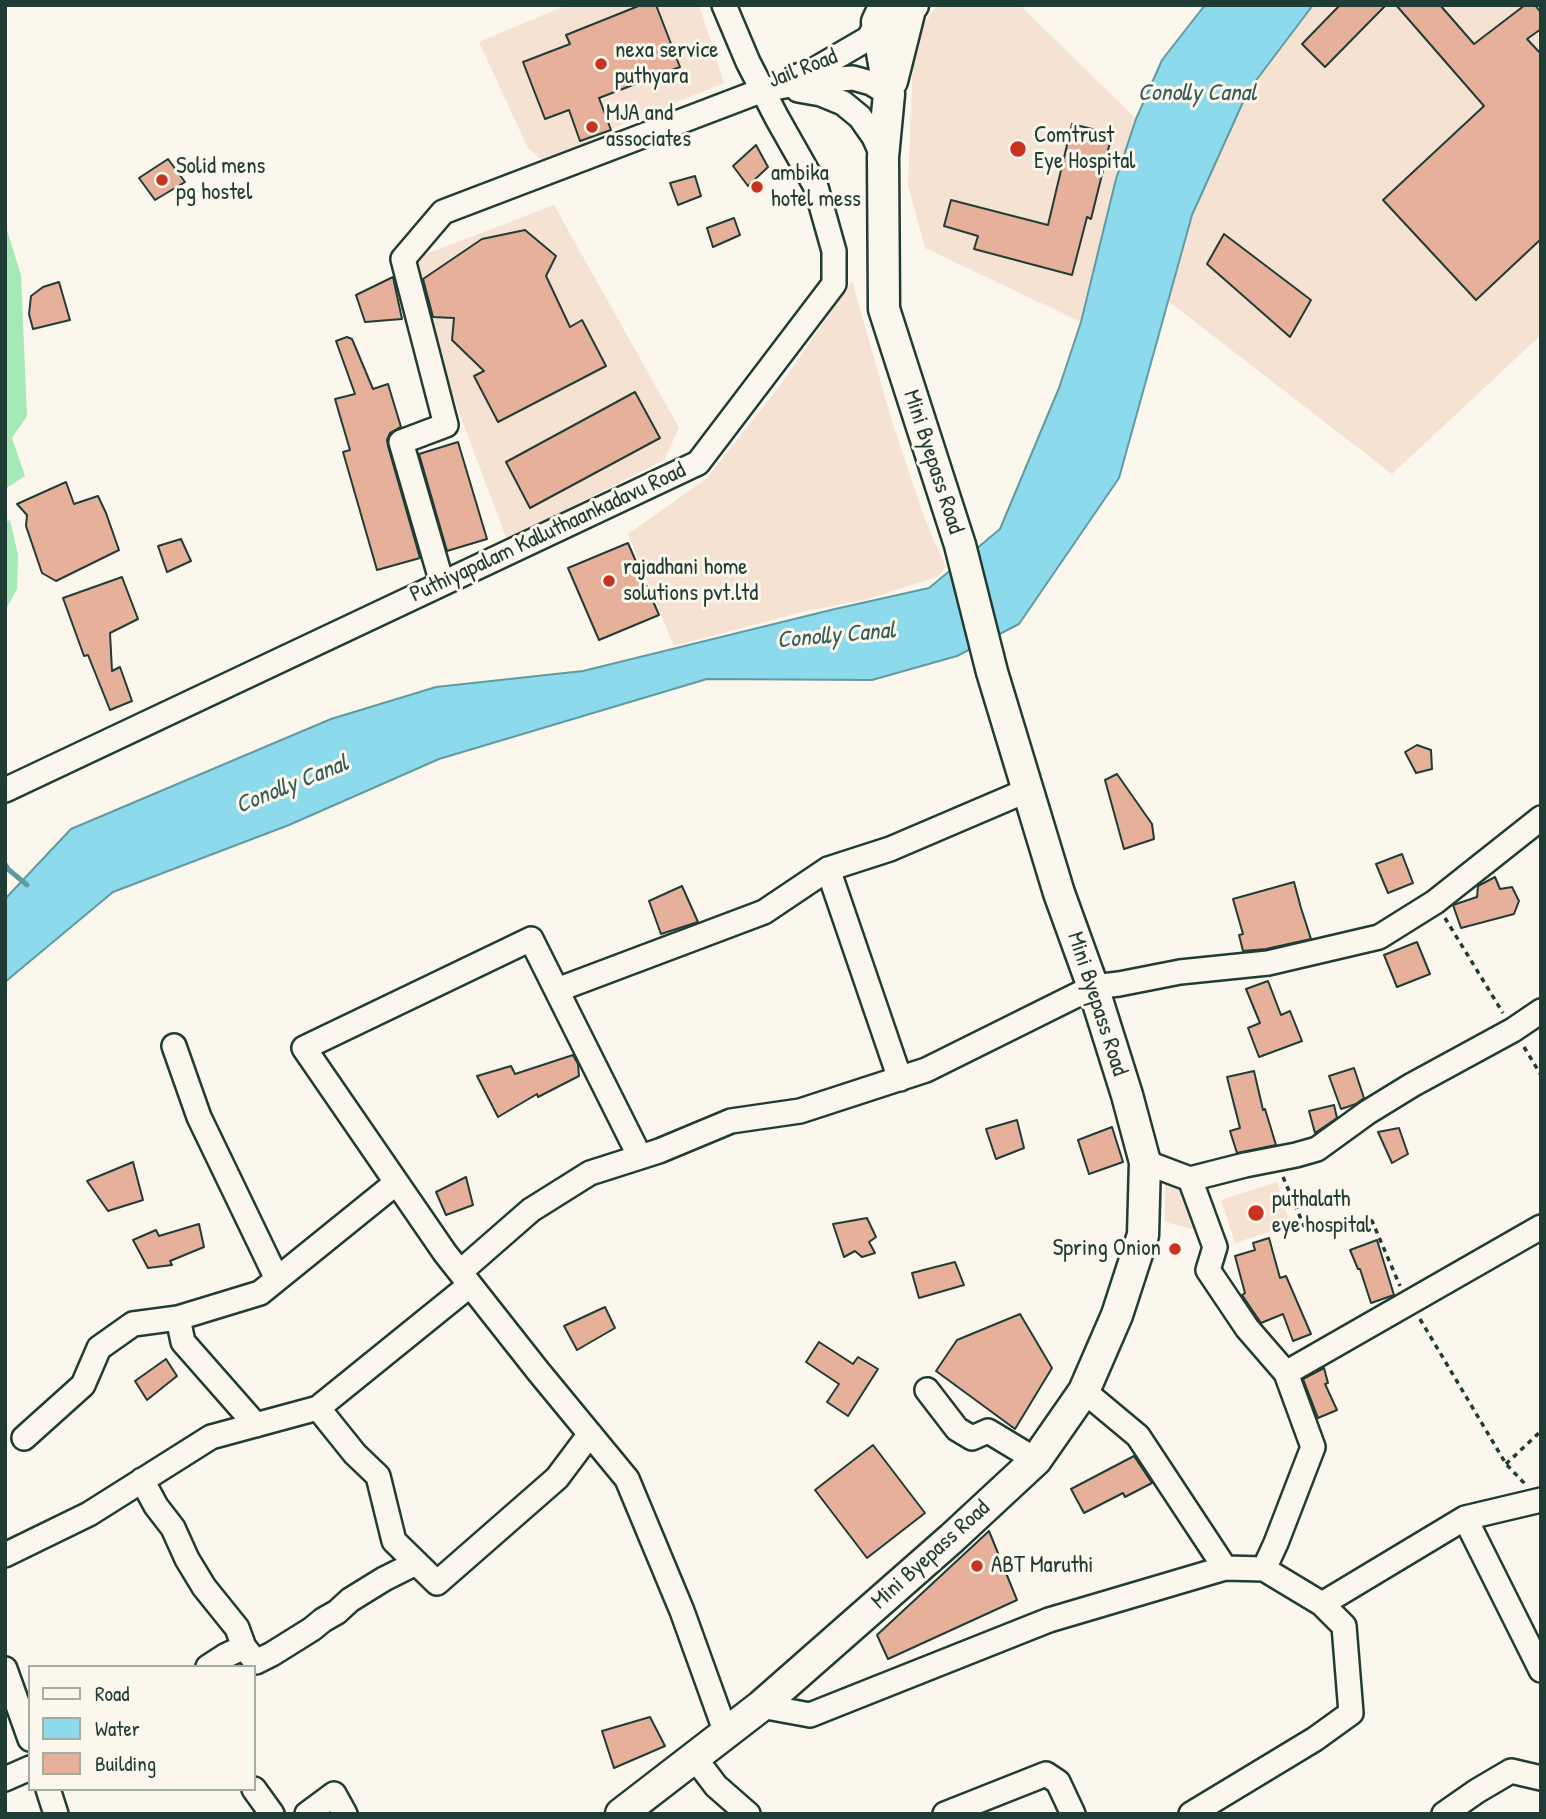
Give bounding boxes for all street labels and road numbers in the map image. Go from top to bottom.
street label: Jail Road [765,43,841,95]
street label: Mini Byepass Road [897,387,969,537]
street label: Puthiyapalam Kalluthaankadavu Road [406,457,690,609]
street label: Mini Byepass Road [1061,929,1133,1079]
street label: Mini Byepass Road [866,1495,996,1615]

